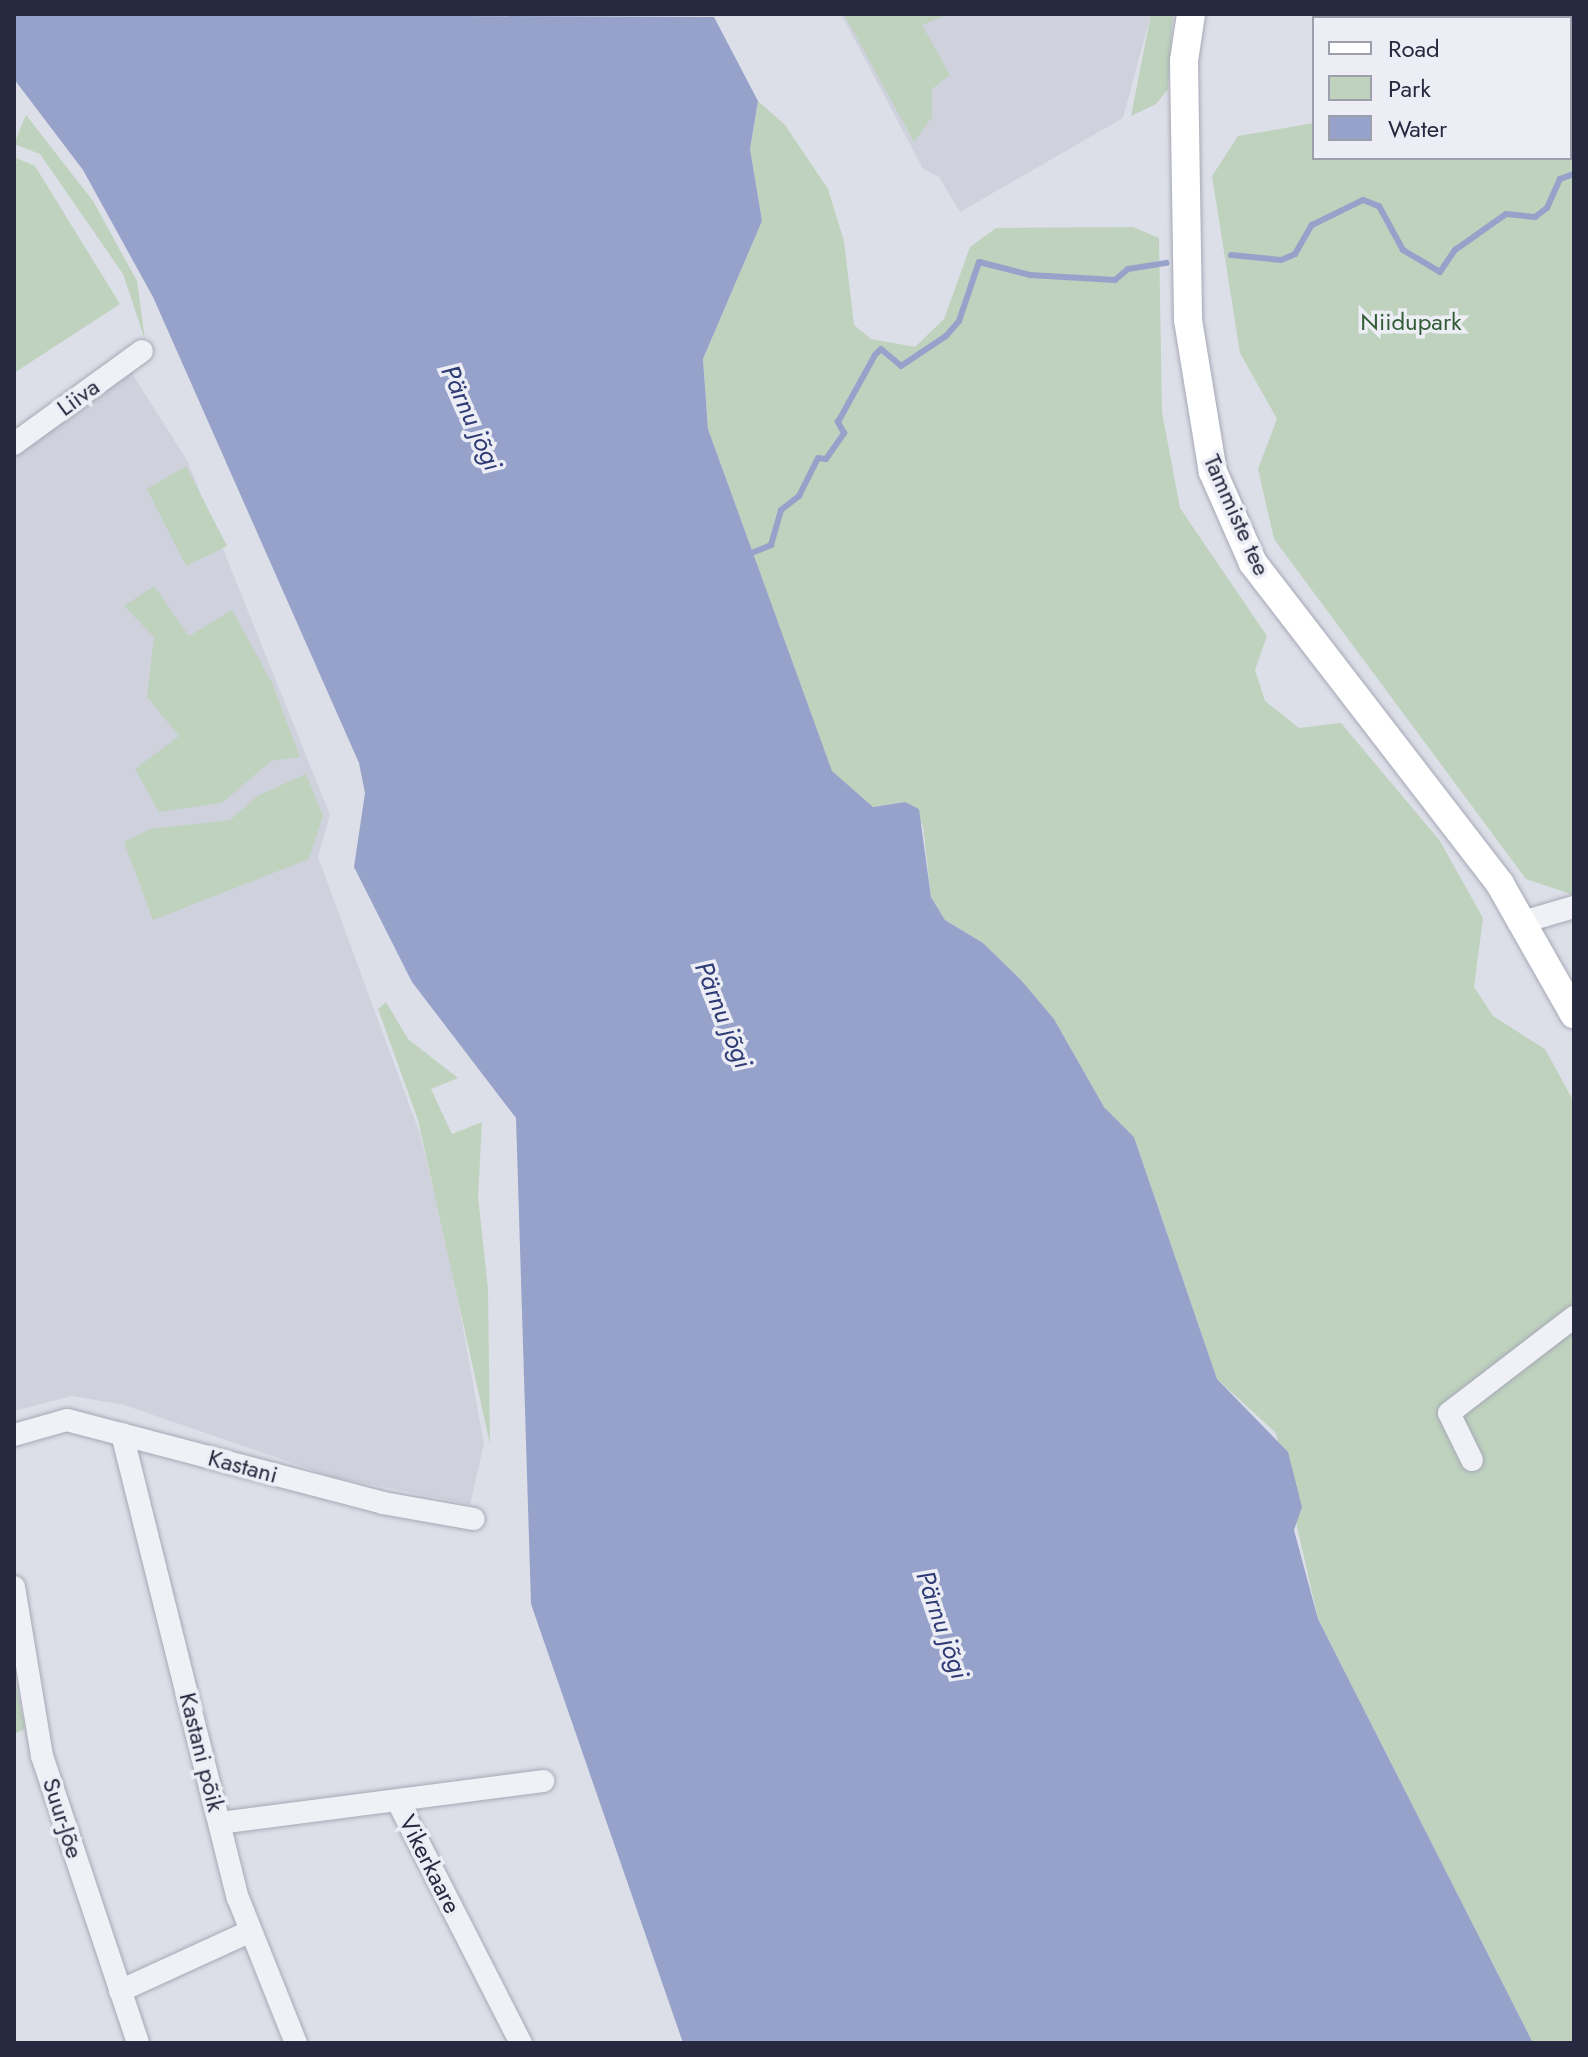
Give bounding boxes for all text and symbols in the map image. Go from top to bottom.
legend [1312,16,1572,160]
text: Road [1388,31,1440,66]
text: Park [1388,71,1431,106]
text: Water [1388,111,1447,146]
park label: Niidupark [1360,308,1462,336]
water label: Pärnu jõgi [434,360,508,476]
street label: Liiva [51,372,105,422]
street label: Tammiste tee [1198,450,1276,580]
water label: Pärnu jõgi [688,957,758,1073]
street label: Kastani [205,1443,281,1489]
water label: Pärnu jõgi [909,1567,975,1683]
street label: Kastani põik [173,1689,231,1815]
street label: Suur-Jõe [37,1774,89,1862]
street label: Vikerkaare [393,1810,467,1918]

